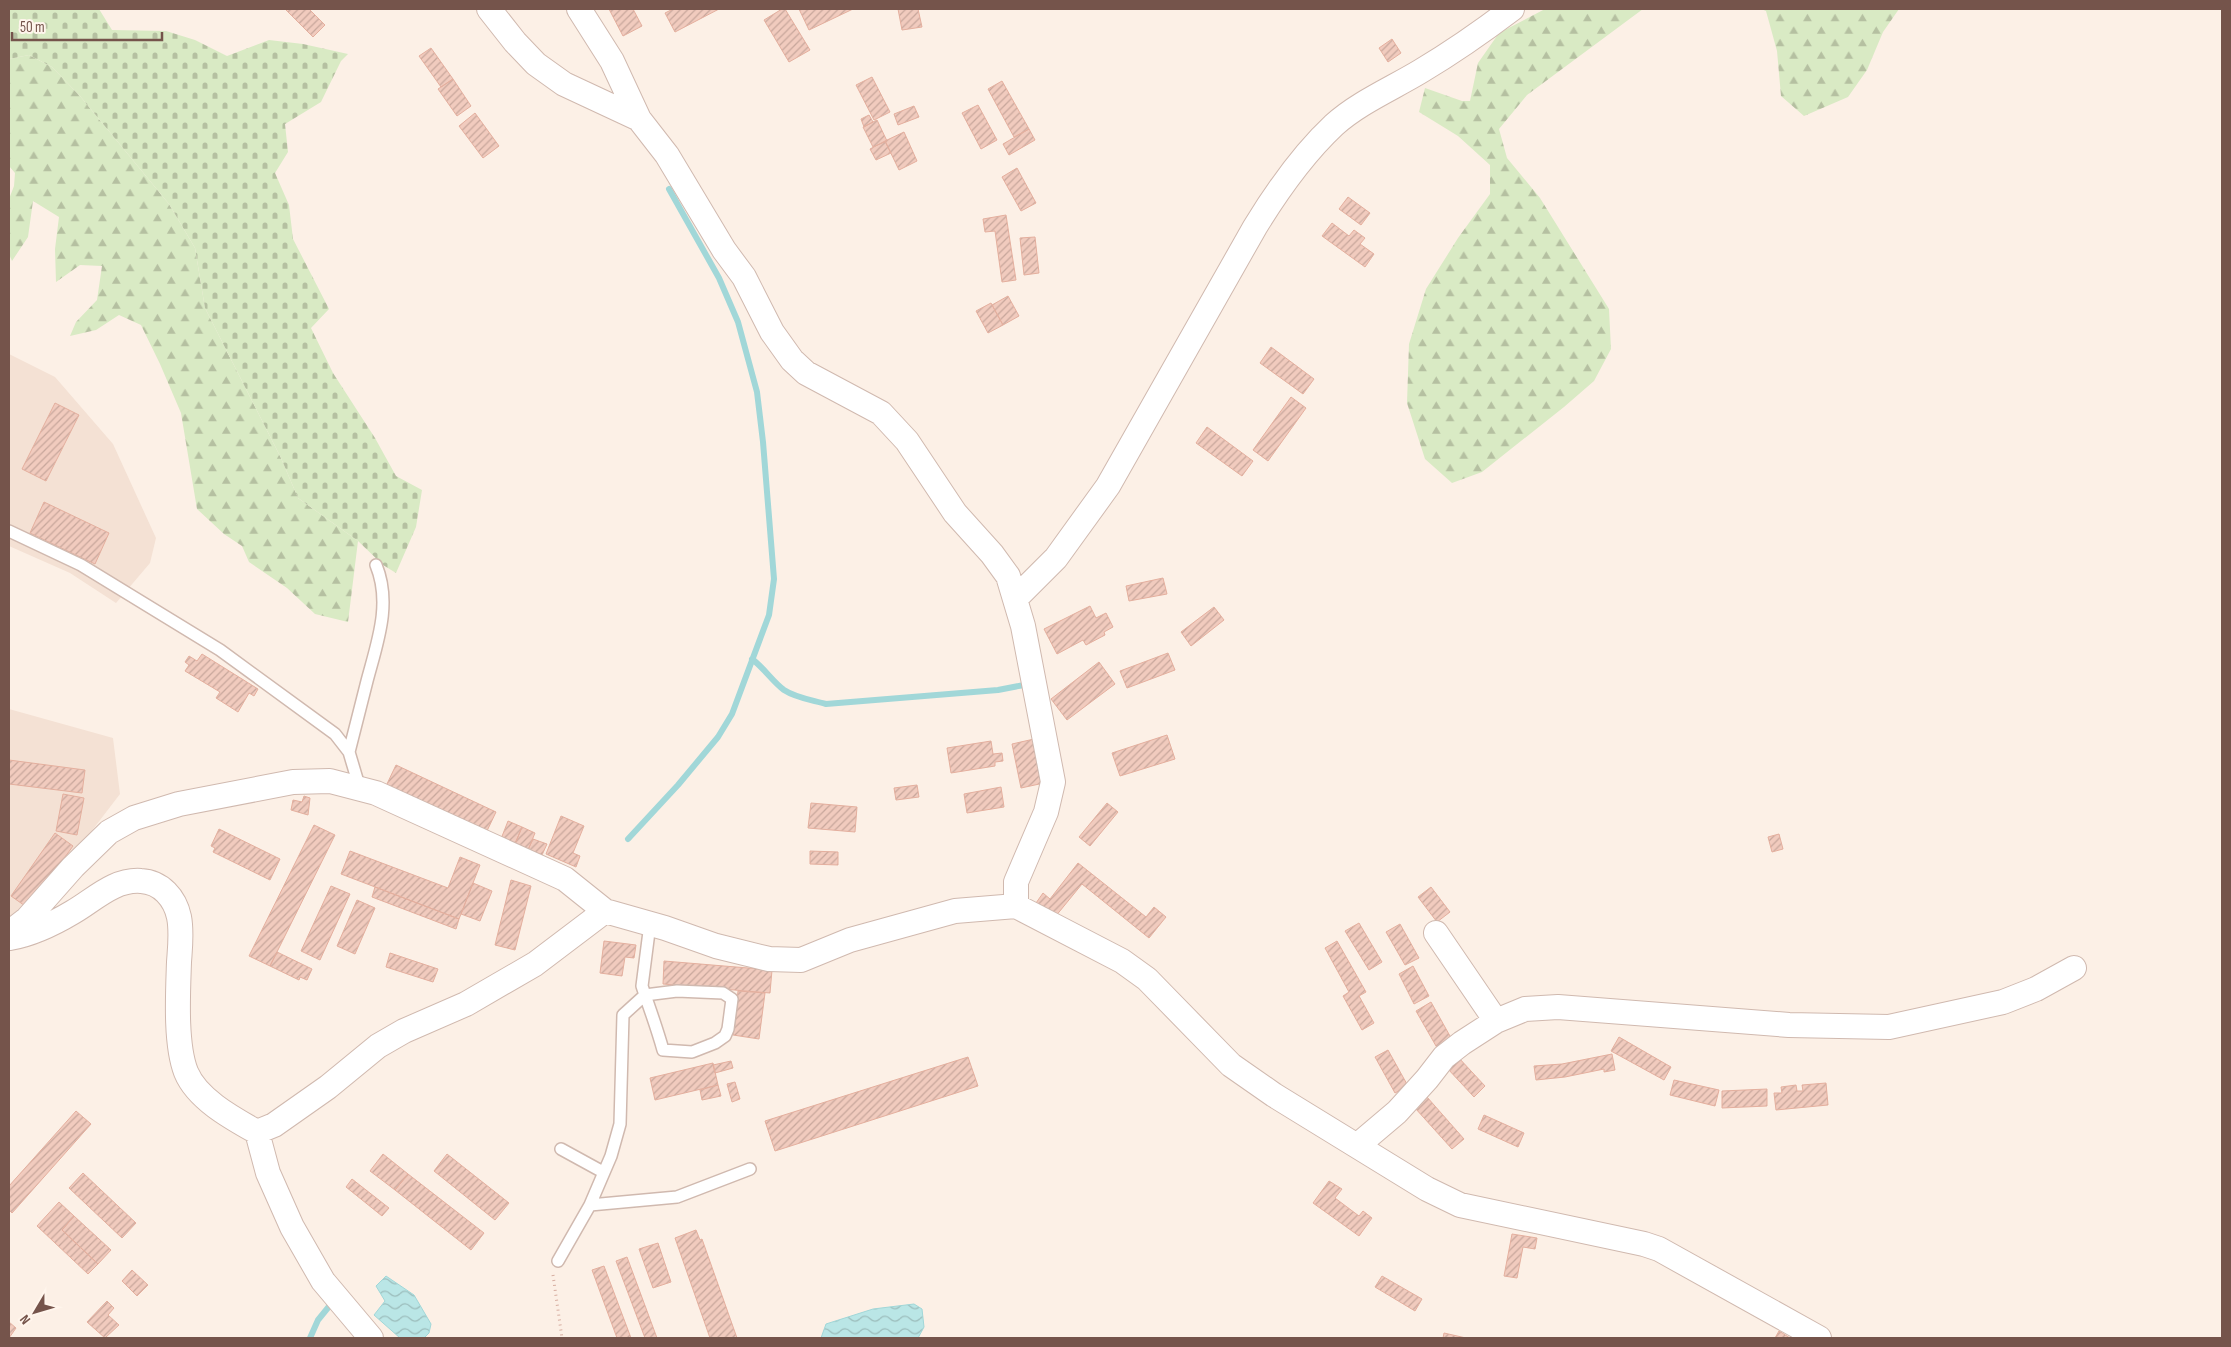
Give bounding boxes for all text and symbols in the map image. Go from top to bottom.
scale bar [12,10,162,42]
text: 50 m [20,18,45,37]
north arrow [10,1287,60,1337]
text: N [16,1312,34,1328]

